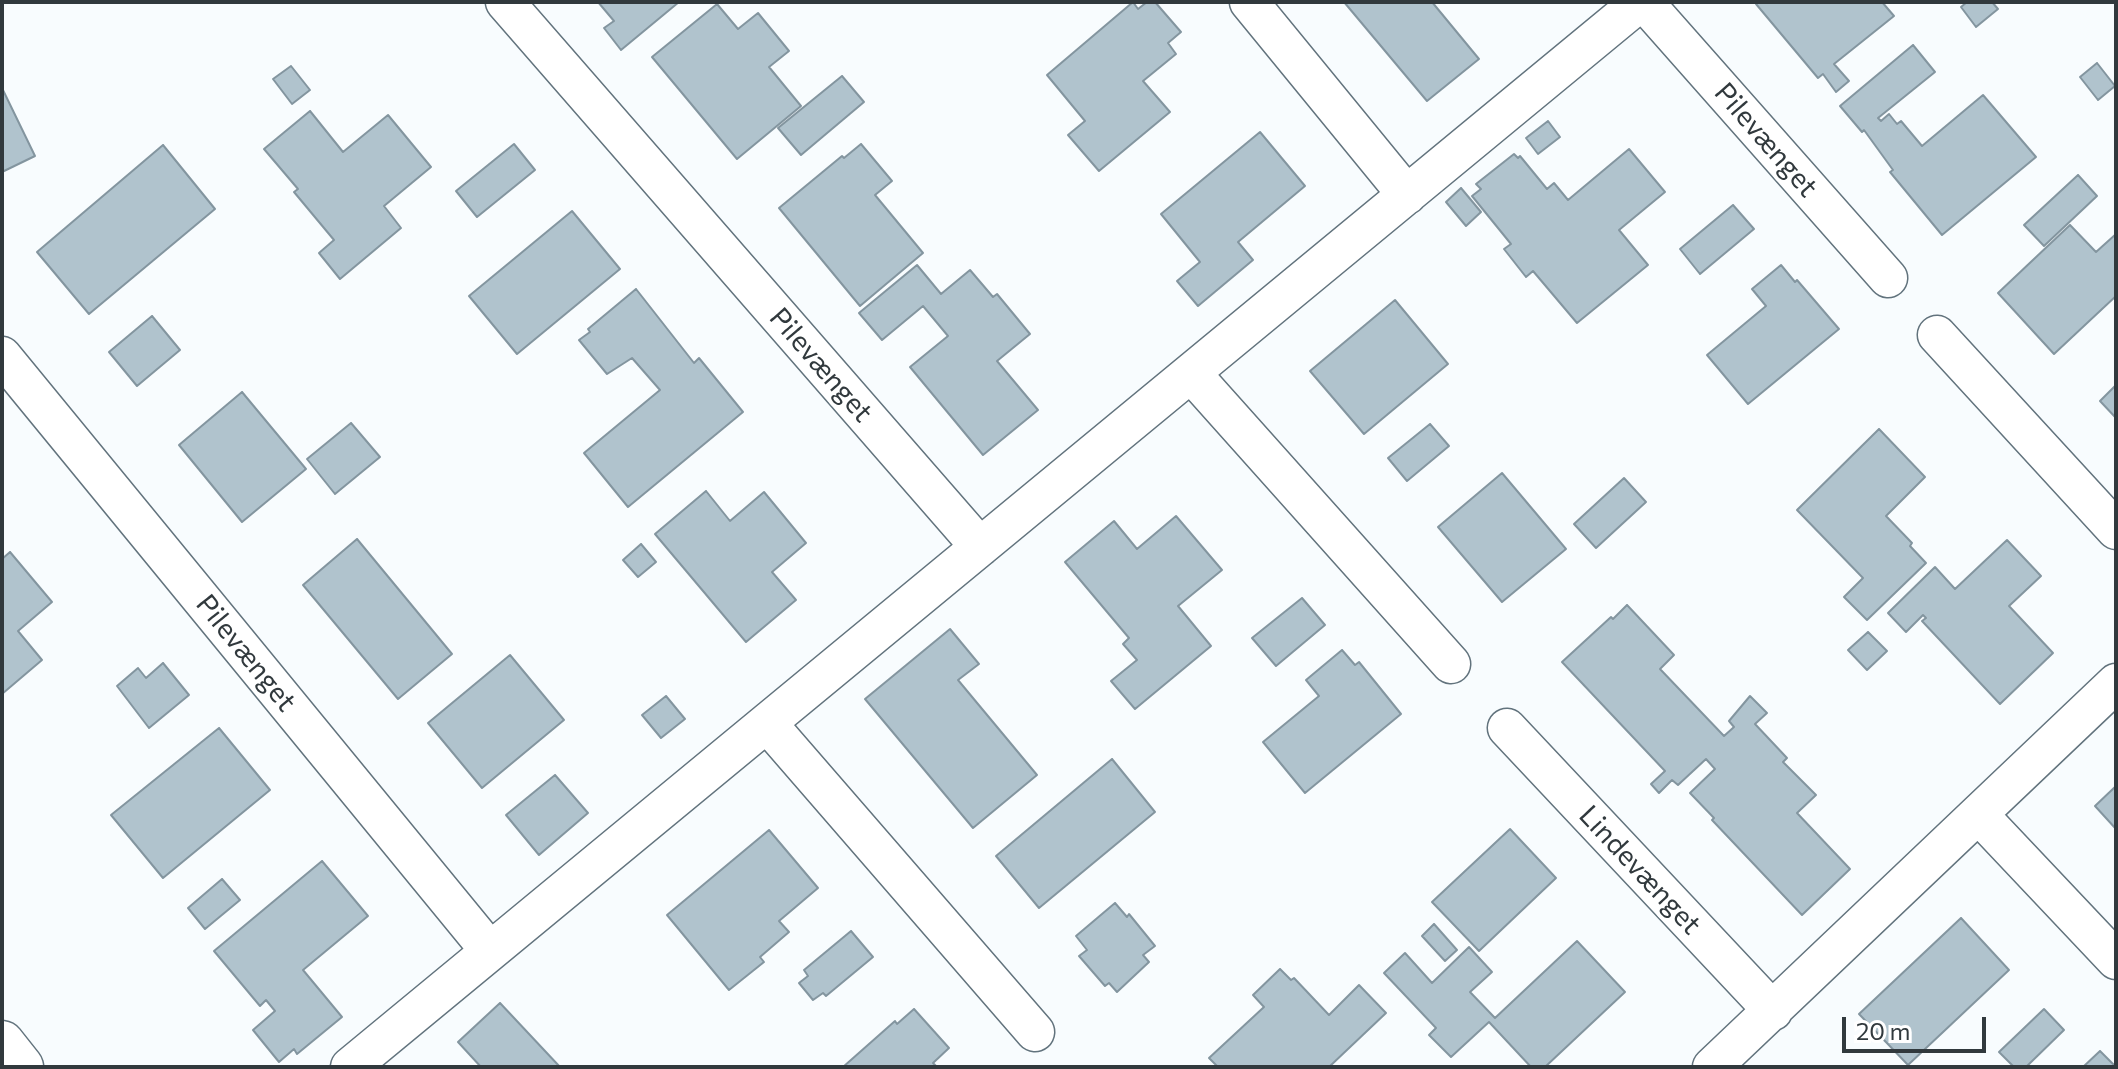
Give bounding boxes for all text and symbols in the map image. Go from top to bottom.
street label: Pilevænget [1707,76,1825,204]
street label: Pilevænget [762,301,880,429]
street label: Pilevænget [189,588,303,718]
street label: Lindevænget [1572,799,1708,941]
scale bar [1846,1001,1990,1051]
text: 20 m [1856,1016,1910,1045]

